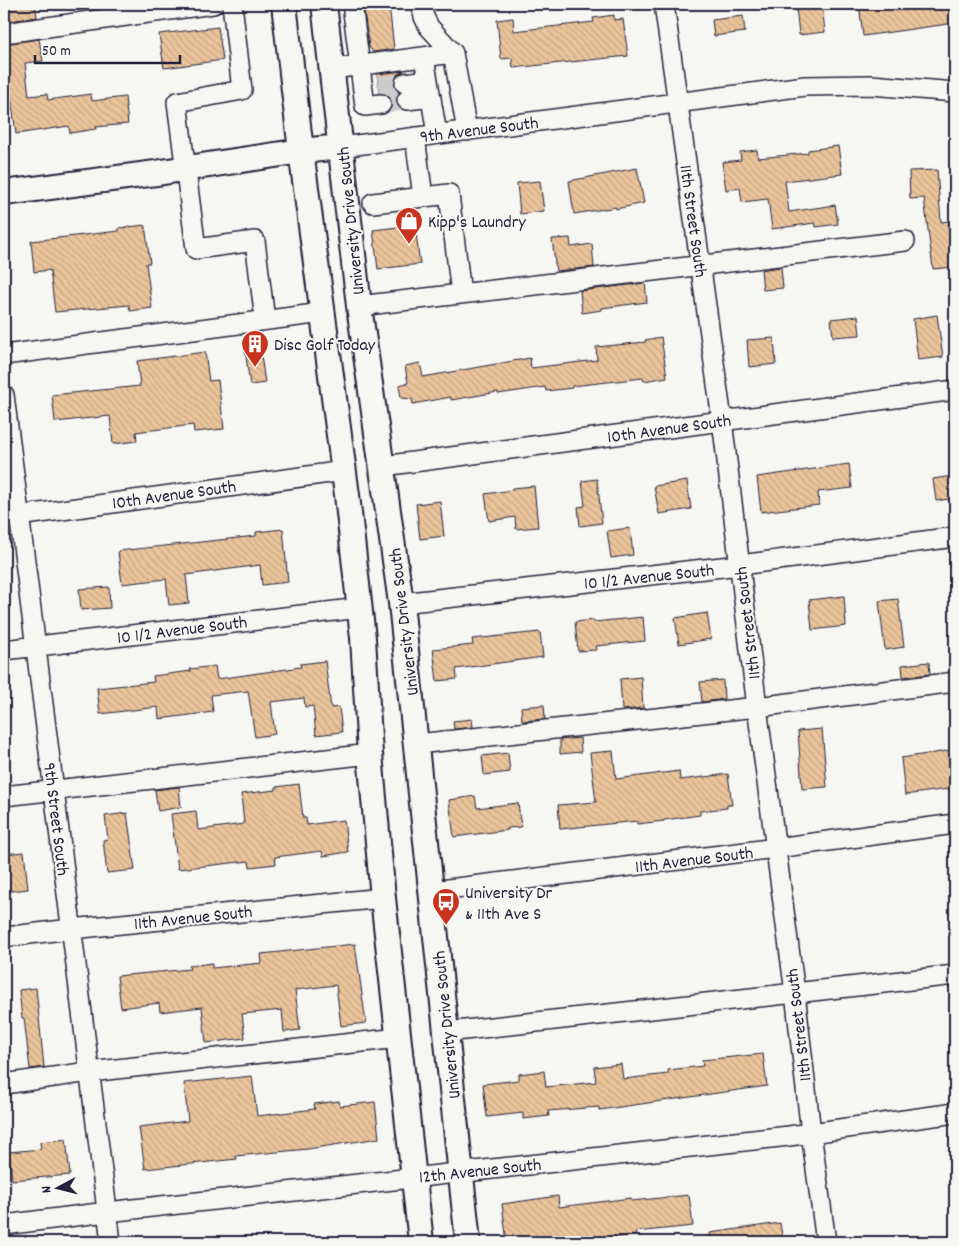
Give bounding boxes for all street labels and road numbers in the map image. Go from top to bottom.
street label: 9th Avenue South [419,112,540,151]
street label: University Drive South [332,145,373,296]
street label: 11th Street South [671,163,712,279]
street label: 10th Avenue South [606,409,733,452]
street label: 10th Avenue South [111,475,238,518]
street label: University Drive South [384,546,427,697]
street label: 10 1/2 Avenue South [583,559,716,598]
street label: 11th Street South [730,565,769,680]
street label: 10 1/2 Avenue South [116,611,249,652]
street label: 9th Street South [35,761,74,877]
street label: 11th Avenue South [634,842,755,881]
street label: 11th Avenue South [133,901,254,938]
street label: University Drive South [428,949,469,1100]
street label: 11th Street South [781,967,820,1082]
street label: 12th Avenue South [418,1154,543,1191]

